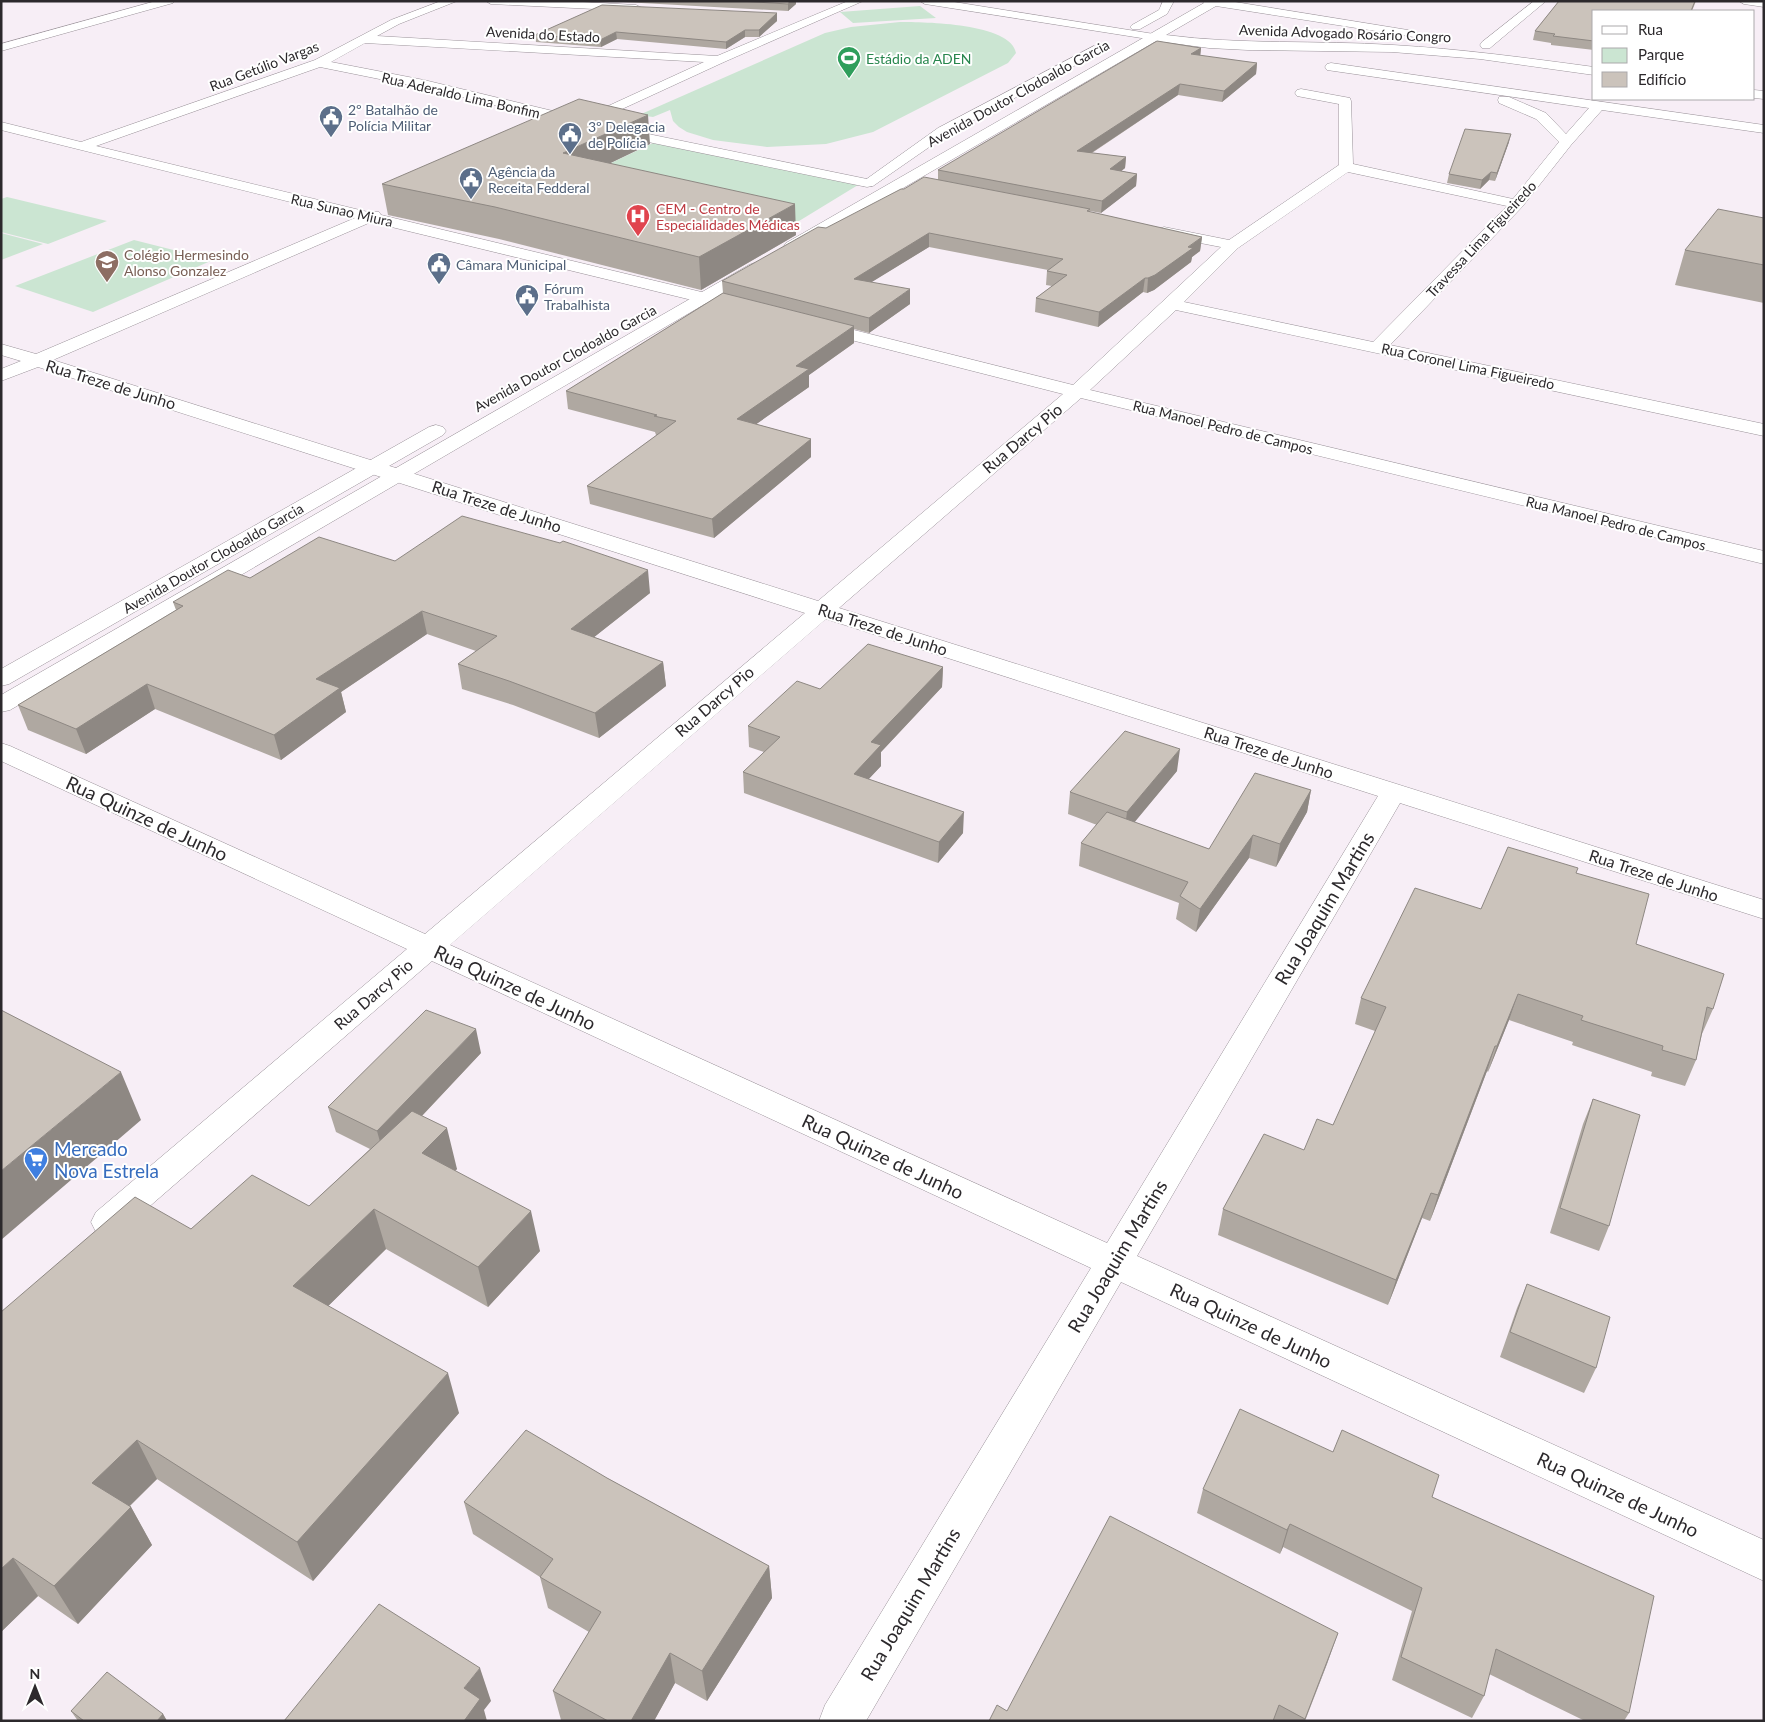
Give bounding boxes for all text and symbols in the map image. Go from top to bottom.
legend [1592,10,1755,100]
text: Rua [1638,20,1663,38]
street label: Avenida Advogado Rosário Congro [1239,21,1451,45]
street label: Avenida do Estado [486,23,600,45]
street label: Avenida Doutor Clodoaldo Garcia [924,36,1112,150]
street label: Rua Getúlio Vargas [207,37,321,95]
sports icon: Estádio da ADEN [836,45,862,79]
text: Parque [1638,45,1684,63]
place label: Estádio da ADEN [866,50,972,67]
street label: Rua Aderaldo Lima Bonfim [380,68,542,122]
text: Edifício [1638,70,1686,88]
place label: 2º Batalhão de Polícia Militar [348,101,438,134]
public building icon: 2º Batalhão de Polícia Militar [318,104,344,138]
place label: 3º Delegacia de Polícia [588,118,665,151]
public building icon: 3º Delegacia de Polícia [557,121,583,155]
place label: Agência da Receita Fedderal [488,163,590,196]
public building icon: Agência da Receita Fedderal [458,166,484,200]
street label: Travessa Lima Figueiredo [1423,177,1540,301]
street label: Rua Sunao Miura [289,190,395,230]
place label: CEM - Centro de Especialidades Médicas [656,200,800,233]
hospital icon: CEM - Centro de Especialidades Médicas [625,203,651,237]
place label: Colégio Hermesindo Alonso Gonzalez [124,246,249,279]
school or university icon: Colégio Hermesindo Alonso Gonzalez [94,249,120,283]
public building icon: Câmara Municipal [426,251,452,285]
place label: Câmara Municipal [456,256,566,273]
place label: Fórum Trabalhista [544,280,610,313]
public building icon: Fórum Trabalhista [514,283,540,317]
street label: Avenida Doutor Clodoaldo Garcia [471,301,659,415]
street label: Rua Coronel Lima Figueiredo [1380,339,1556,393]
street label: Rua Treze de Junho [44,355,178,413]
street label: Rua Manoel Pedro de Campos [1131,396,1315,458]
street label: Rua Darcy Pio [978,399,1066,477]
street label: Rua Treze de Junho [430,476,564,536]
street label: Rua Manoel Pedro de Campos [1524,492,1708,554]
street label: Avenida Doutor Clodoaldo Garcia [120,499,306,617]
street label: Rua Treze de Junho [816,599,950,659]
street label: Rua Darcy Pio [671,662,757,740]
street label: Rua Treze de Junho [1202,722,1336,782]
street label: Rua Quinze de Junho [62,770,232,866]
street label: Rua Joaquim Martins [1269,827,1379,989]
street label: Rua Treze de Junho [1587,845,1721,905]
street label: Rua Quinze de Junho [430,939,600,1035]
street label: Rua Darcy Pio [330,955,416,1033]
street label: Rua Quinze de Junho [798,1108,968,1204]
place label: Mercado Nova Estrela [54,1137,159,1182]
supermarket icon: Mercado Nova Estrela [23,1146,49,1180]
street label: Rua Joaquim Martins [1062,1175,1172,1337]
street label: Rua Quinze de Junho [1166,1277,1336,1373]
street label: Rua Quinze de Junho [1533,1446,1703,1542]
street label: Rua Joaquim Martins [855,1523,965,1685]
north arrow [10,1662,60,1712]
text: N [30,1665,40,1682]

